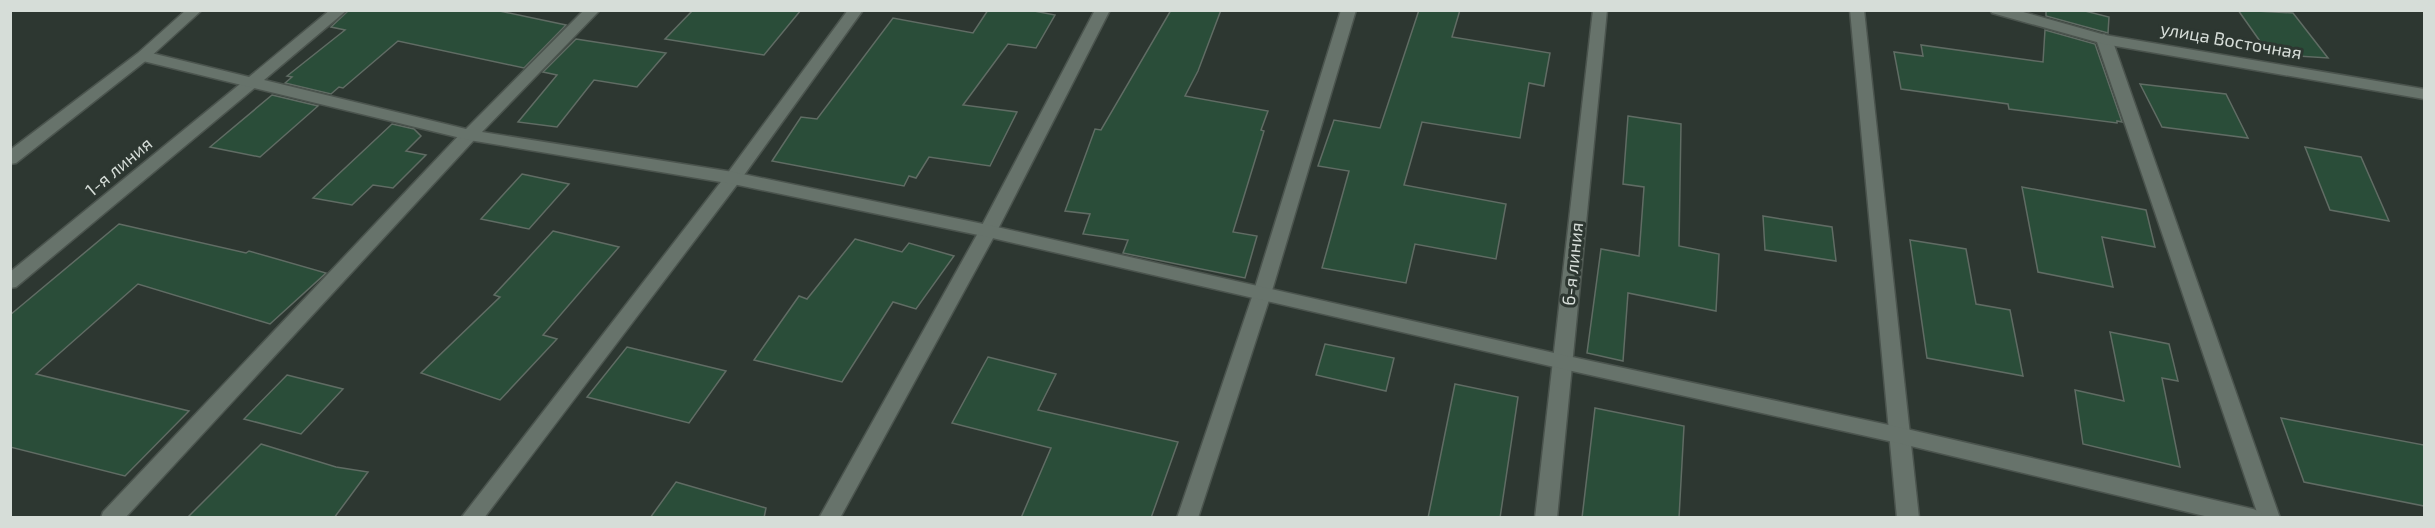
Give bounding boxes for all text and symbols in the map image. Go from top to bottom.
street label: улица Восточная [2159,17,2304,63]
street label: 1-я линия [80,132,156,201]
street label: 6-я линия [1557,221,1587,307]

